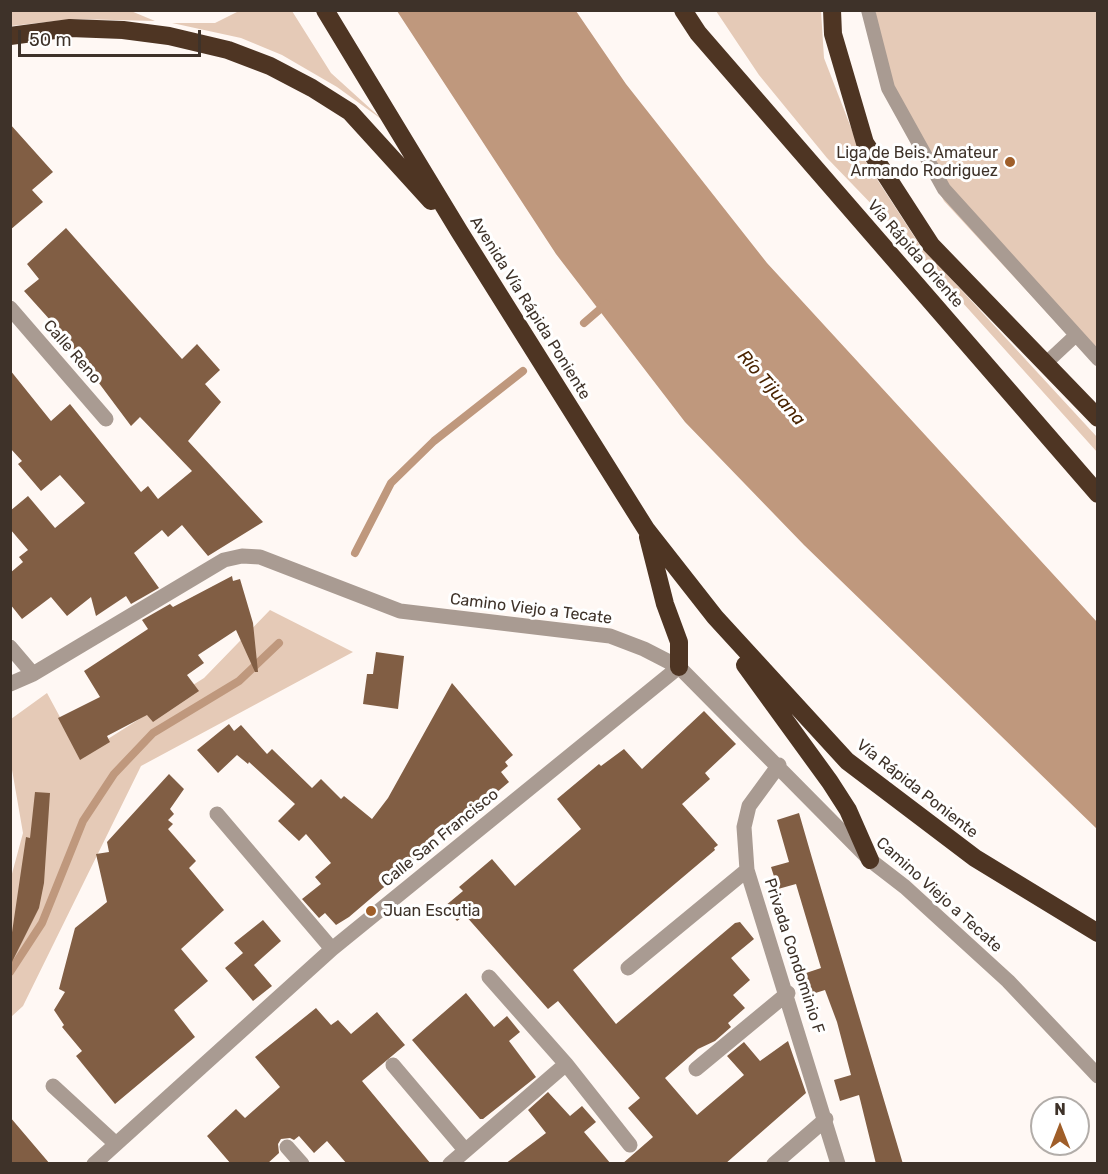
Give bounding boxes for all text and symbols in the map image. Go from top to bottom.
scale bar [21,18,204,56]
text: 50 m [29,29,72,51]
place label: Liga de Beis. Amateur Armando Rodriguez [836,143,998,181]
marker: Liga de Beis. Amateur Armando Rodriguez [1003,155,1017,169]
street label: Vía Rápida Oriente [863,196,967,312]
street label: Avenida Vía Rápida Poniente [466,213,594,403]
street label: Calle Reno [39,316,105,388]
water label: Río Tijuana [732,346,810,430]
street label: Camino Viejo a Tecate [449,590,613,628]
street label: Vía Rápida Poniente [852,736,982,842]
street label: Calle San Francisco [378,785,502,891]
street label: Camino Viejo a Tecate [872,833,1006,957]
street label: Privada Condominio F [760,876,828,1036]
place label: Juan Escutia [383,901,480,921]
marker: Juan Escutia [364,904,378,918]
north arrow [1030,1096,1090,1156]
text: N [1054,1100,1066,1119]

